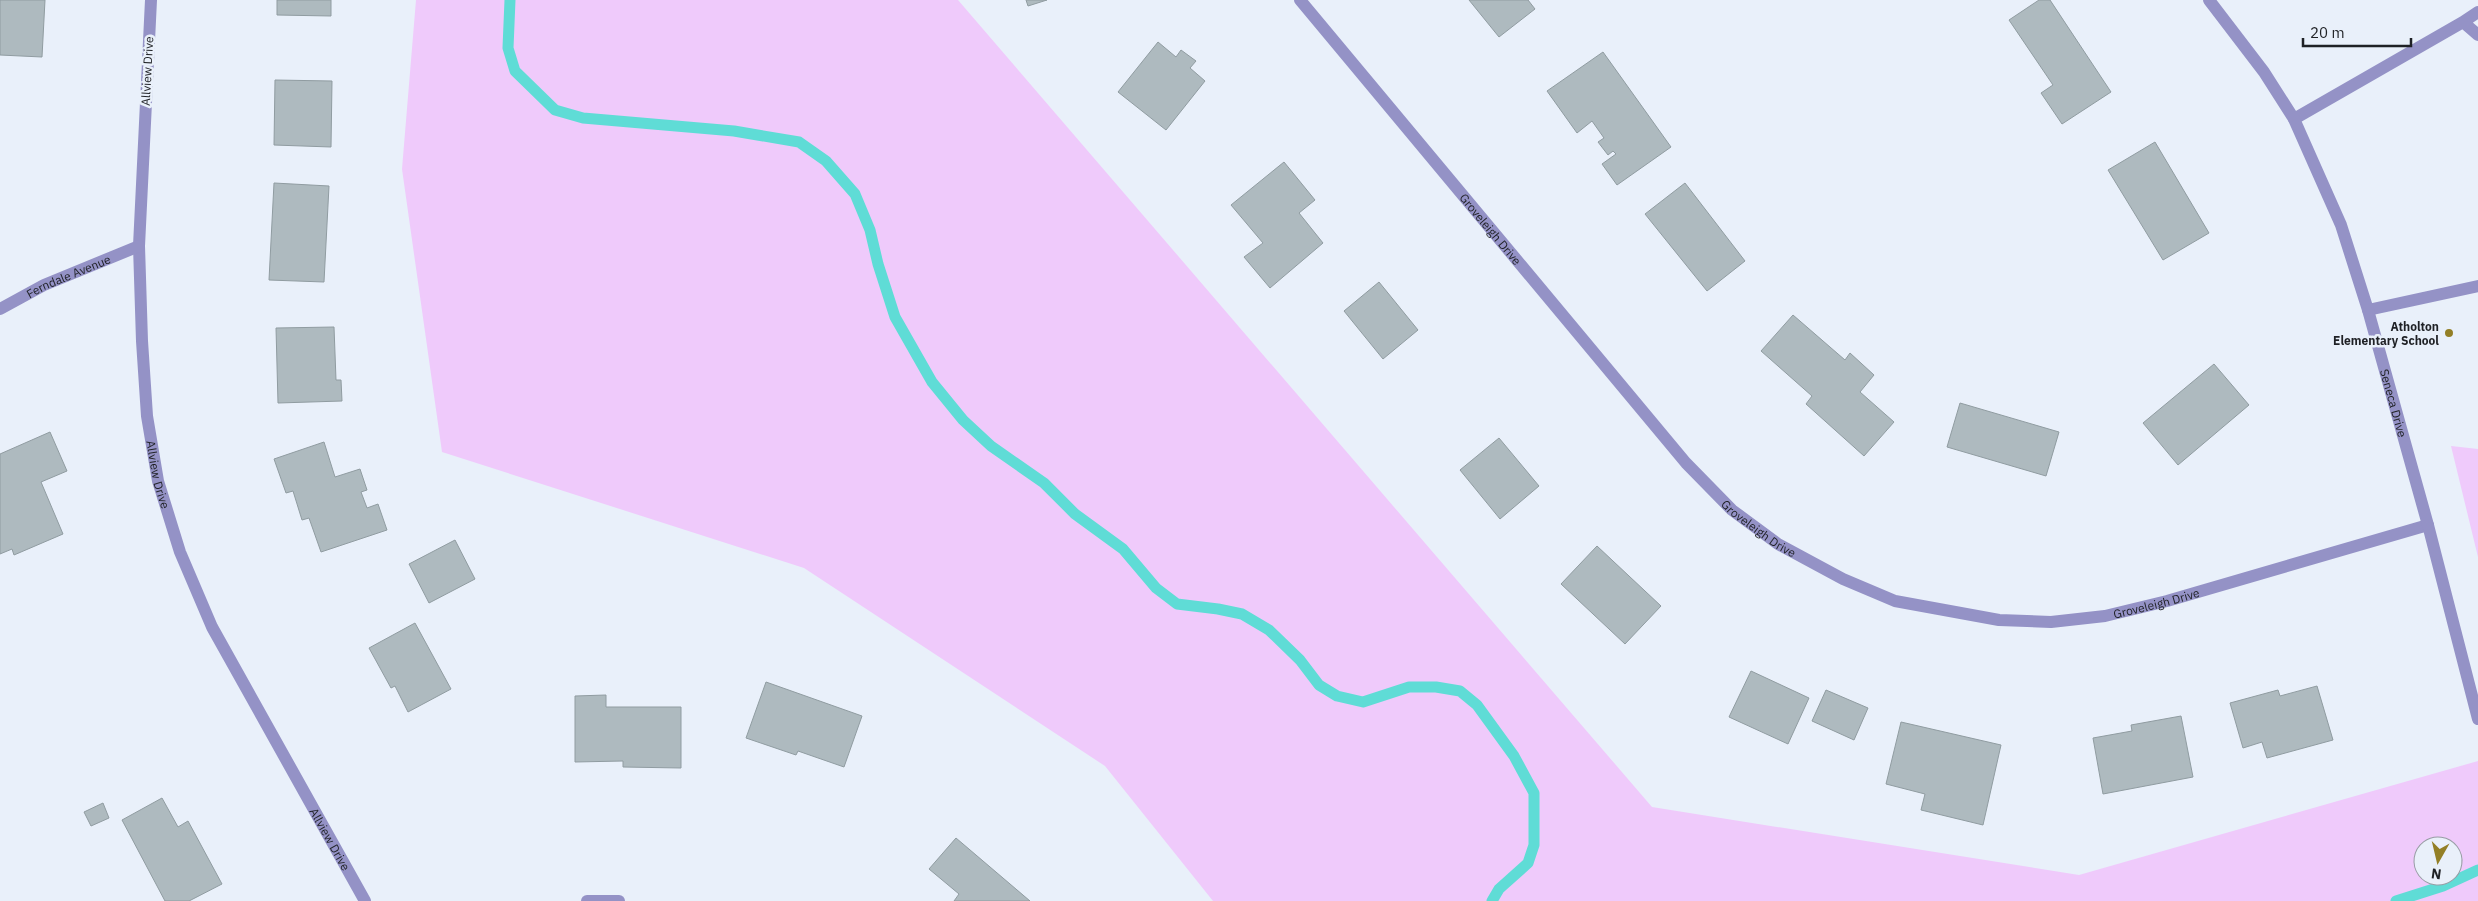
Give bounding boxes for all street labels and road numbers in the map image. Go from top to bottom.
street label: Allview Drive [138,36,156,106]
street label: Groveleigh Drive [1457,190,1525,268]
street label: Ferndale Avenue [23,251,113,301]
street label: Seneca Drive [2377,367,2411,439]
street label: Allview Drive [144,439,174,511]
street label: Groveleigh Drive [1718,496,1799,560]
street label: Groveleigh Drive [2112,584,2201,621]
street label: Allview Drive [307,805,354,873]

